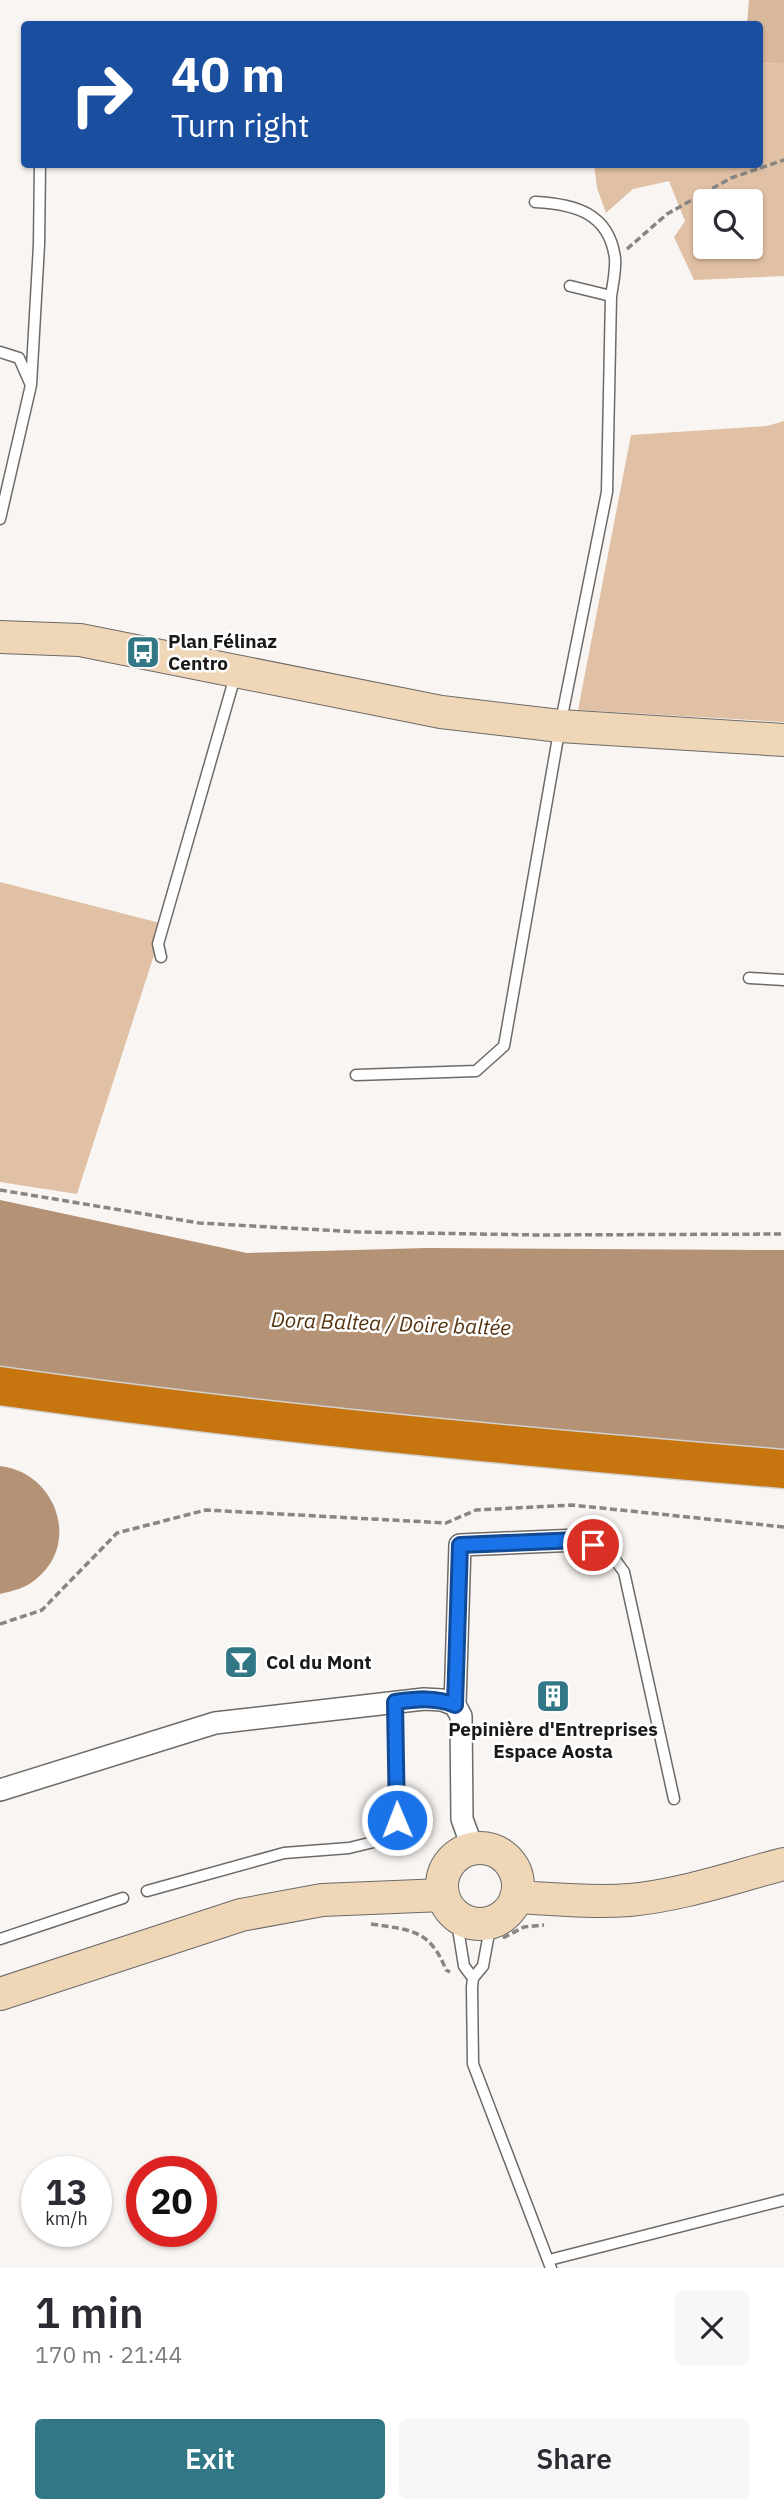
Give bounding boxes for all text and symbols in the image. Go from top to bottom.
text: 40 m [171,42,285,105]
icon: right [56,49,147,140]
text: Turn right [171,104,309,146]
map controls [693,189,763,259]
button: search [693,189,763,259]
place label: Plan Félinaz Centro [168,629,277,675]
bus stop icon: Plan Félinaz Centro [124,633,162,671]
water label: Dora Baltea / Doire baltée [271,1305,512,1341]
pin [563,1515,623,1575]
icon: arrive [574,1526,612,1564]
bar icon: Col du Mont [222,1643,260,1681]
place label: Col du Mont [266,1650,372,1674]
building icon: Pepinière d'Entreprises Espace Aosta [534,1677,572,1715]
place label: Pepinière d'Entreprises Espace Aosta [448,1717,658,1763]
position arrow [360,1783,434,1857]
speed limit sign: 20 [126,2156,217,2247]
text: 13 [45,2169,88,2215]
text: km/h [45,2207,88,2230]
text: 1 min [35,2285,144,2340]
button: close [675,2291,749,2365]
text: 170 m · 21:44 [35,2339,182,2369]
button: Exit [35,2419,385,2499]
button: Share [399,2419,749,2499]

